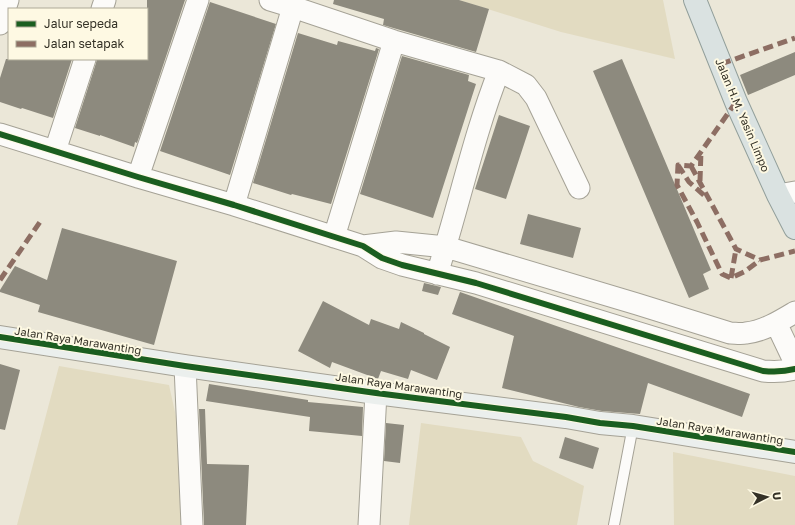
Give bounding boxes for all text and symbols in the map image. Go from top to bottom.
legend [8,8,148,60]
text: Jalur sepeda [44,16,118,31]
text: Jalan setapak [44,36,125,51]
street label: Jalan H.M. Yasin Limpo [713,56,773,174]
street label: Jalan Raya Marawanting [14,324,142,356]
street label: Jalan Raya Marawanting [335,370,463,400]
street label: Jalan Raya Marawanting [656,414,784,446]
north arrow [747,477,787,517]
text: U [771,491,784,501]

